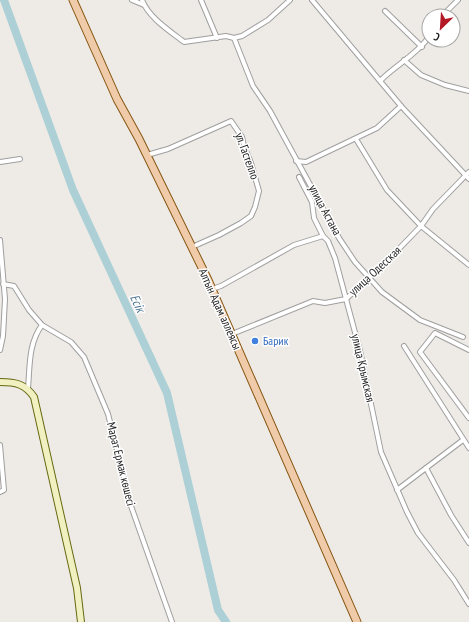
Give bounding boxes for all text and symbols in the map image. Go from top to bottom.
north arrow [421,8,461,48]
text: С [432,30,442,44]
street label: ул. Гастелло [232,130,263,181]
street label: улица Астана [306,182,345,238]
street label: улица Одесская [345,242,404,299]
street label: Алтын Адам аллеясы [196,266,245,352]
water label: Есік [126,291,150,317]
street label: улица Крымская [348,332,379,404]
place label: Барик [263,333,289,348]
marker: Барик [250,336,260,346]
street label: Марат Ермак көшесі [104,420,139,507]

